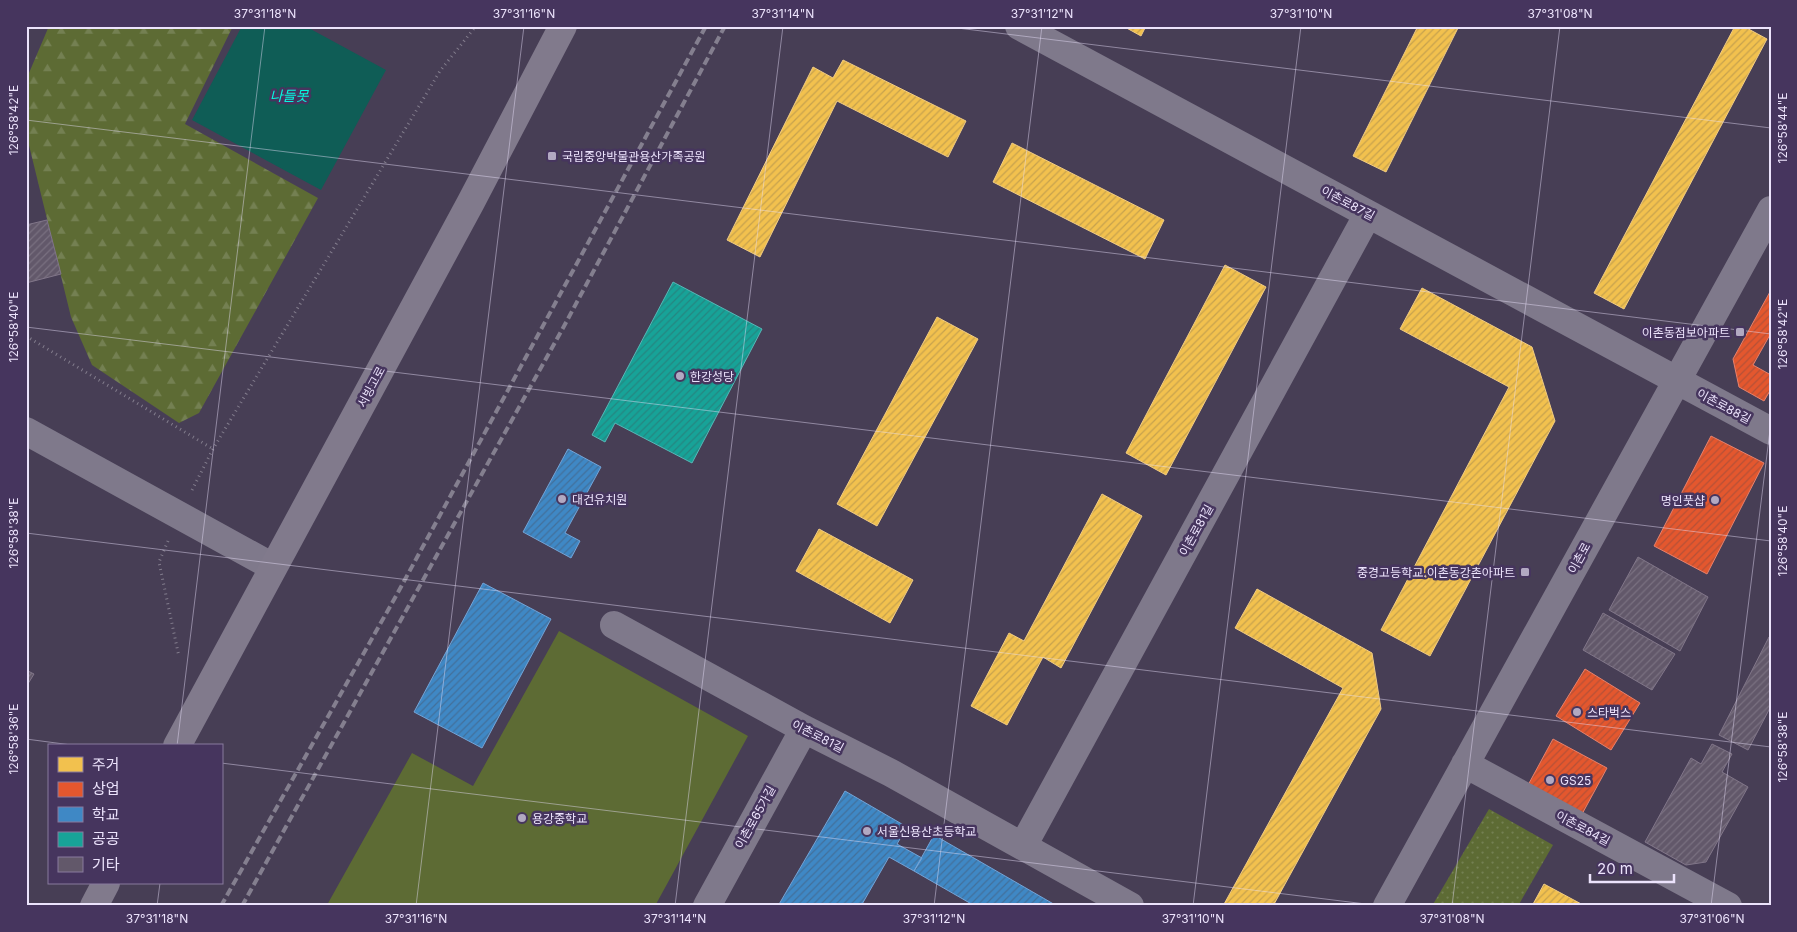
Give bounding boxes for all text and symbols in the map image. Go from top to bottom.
text: 37°31'18"N [234,6,296,21]
text: 37°31'16"N [493,6,555,21]
text: 37°31'14"N [752,6,814,21]
text: 37°31'12"N [1011,6,1073,21]
text: 37°31'10"N [1270,6,1332,21]
text: 37°31'08"N [1527,6,1593,21]
text: 126°58'42"E [6,85,21,155]
water label: 나들못 [270,87,309,104]
text: 126°58'44"E [1775,93,1790,163]
place label: 국립중앙박물관용산가족공원 [562,149,706,164]
marker: 국립중앙박물관용산가족공원 [546,150,558,162]
street label: 이촌로87길 [1319,183,1377,223]
text: 126°58'40"E [6,292,21,362]
text: 126°58'42"E [1775,299,1790,369]
place label: 이촌동점보아파트 [1642,325,1730,340]
marker: 이촌동점보아파트 [1734,326,1746,338]
street label: 서빙고로 [354,364,388,410]
place label: 한강성당 [690,369,734,384]
marker: 한강성당 [674,370,686,382]
street label: 이촌로88길 [1694,386,1754,426]
place label: 대건유치원 [572,492,627,507]
marker: 대건유치원 [556,493,568,505]
place label: 명인풋샵 [1661,493,1705,508]
marker: 명인풋샵 [1709,494,1721,506]
text: 126°58'38"E [6,497,21,569]
street label: 이촌로81길 [1176,502,1216,558]
text: 126°58'40"E [1775,506,1790,576]
street label: 이촌로 [1564,540,1594,576]
place label: 중경고등학교.이촌동강촌아파트 [1357,565,1515,580]
marker: 중경고등학교.이촌동강촌아파트 [1519,566,1531,578]
text: 126°58'36"E [6,703,21,775]
place label: 스타벅스 [1587,705,1631,720]
marker: 스타벅스 [1571,706,1583,718]
text: 126°58'38"E [1775,711,1790,783]
street label: 이촌로81길 [789,716,847,756]
legend [48,744,222,884]
text: 주거 [92,755,120,774]
place label: GS25 [1560,773,1591,788]
marker: GS25 [1544,774,1556,786]
text: 상업 [92,779,120,798]
street label: 이촌로65가길 [731,783,779,851]
text: 학교 [92,805,120,824]
street label: 이촌로84길 [1553,807,1613,849]
place label: 용강중학교 [532,811,587,826]
marker: 용강중학교 [516,812,528,824]
place label: 서울신용산초등학교 [877,824,976,839]
marker: 서울신용산초등학교 [861,825,873,837]
text: 공공 [92,829,120,848]
scale bar [1590,852,1673,884]
text: 기타 [92,855,120,874]
text: 20 m [1597,859,1633,878]
text: 37°31'18"N [126,911,188,926]
text: 37°31'16"N [385,911,447,926]
text: 37°31'14"N [644,911,706,926]
text: 37°31'12"N [903,911,965,926]
text: 37°31'10"N [1162,911,1224,926]
text: 37°31'08"N [1419,911,1485,926]
text: 37°31'06"N [1679,911,1745,926]

